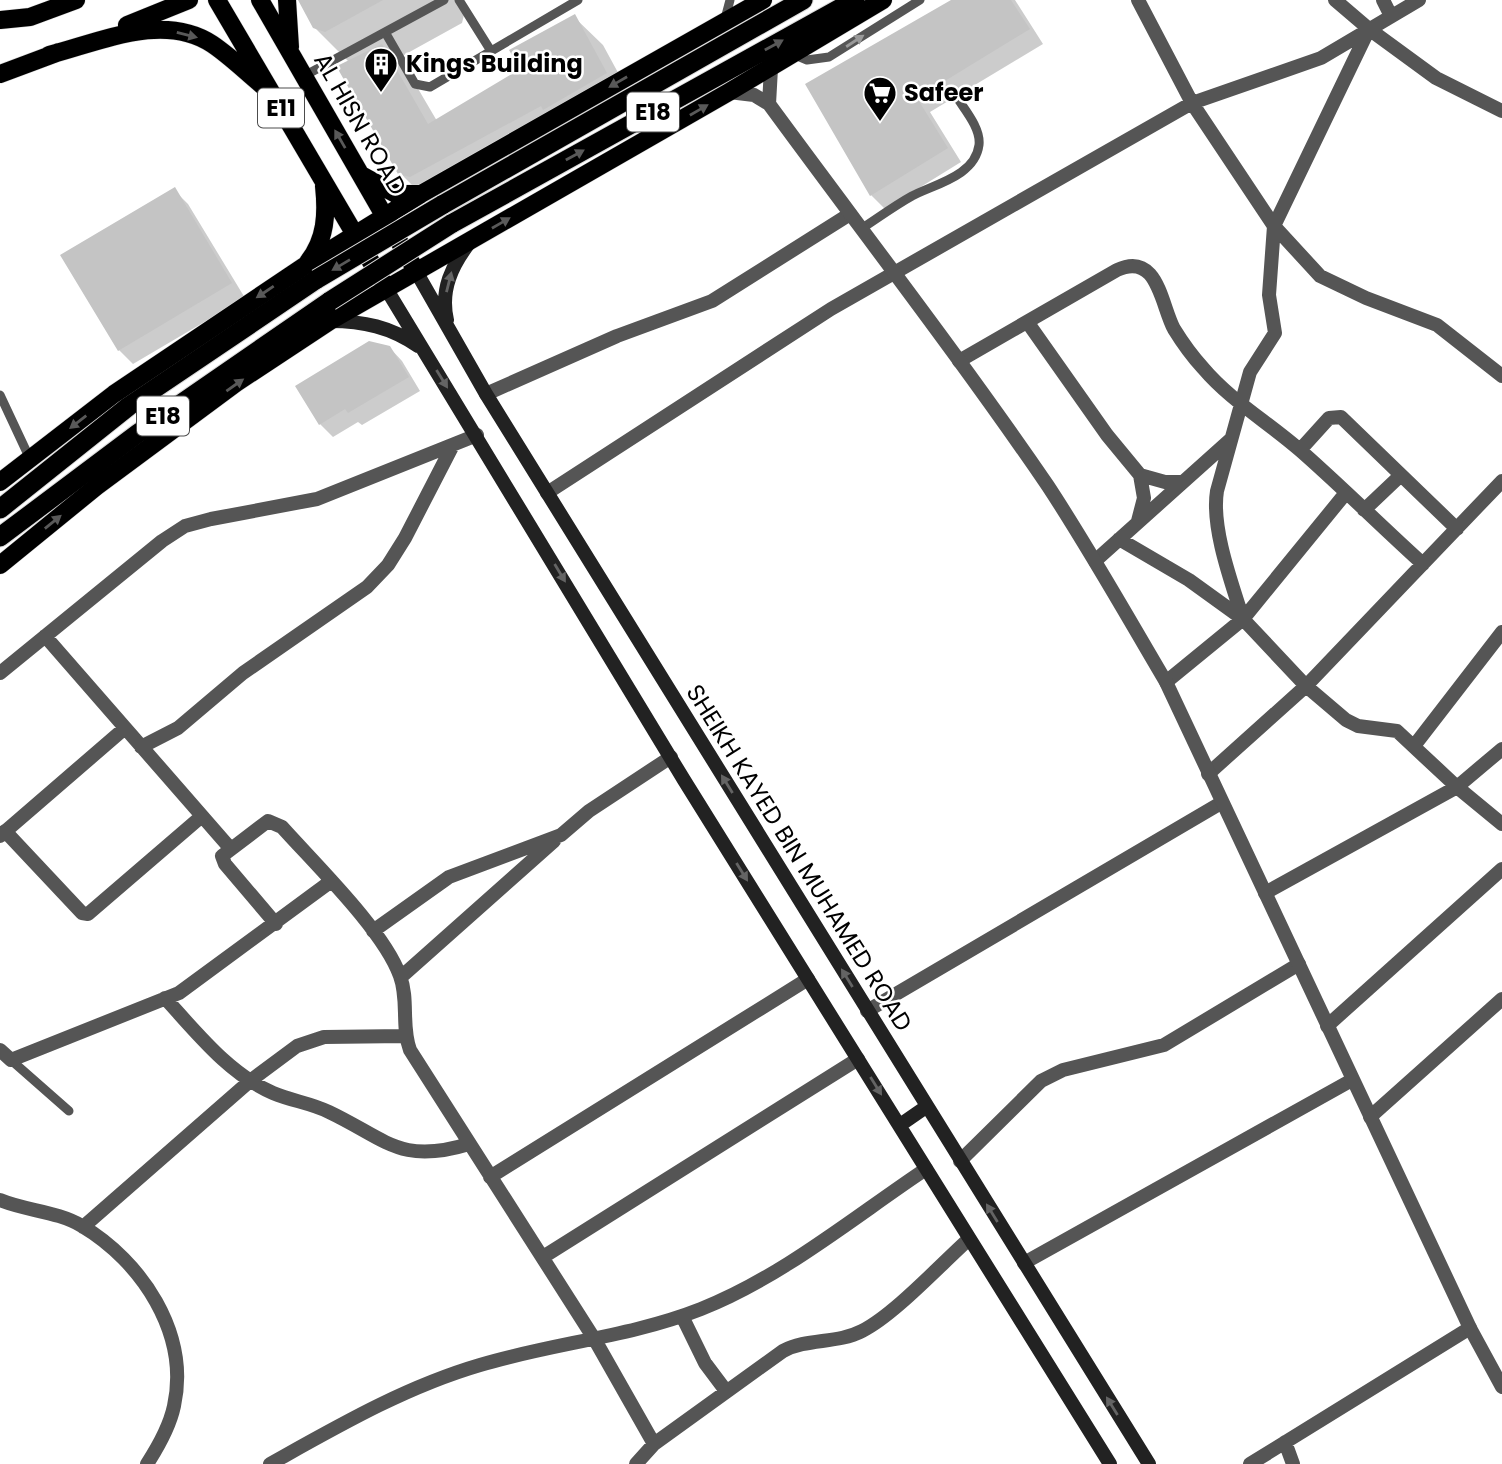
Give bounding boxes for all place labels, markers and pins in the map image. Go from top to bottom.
building icon: Kings Building [362,45,400,94]
place label: Kings Building [406,47,583,80]
supermarket icon: Safeer [861,74,899,123]
place label: Safeer [904,76,984,109]

